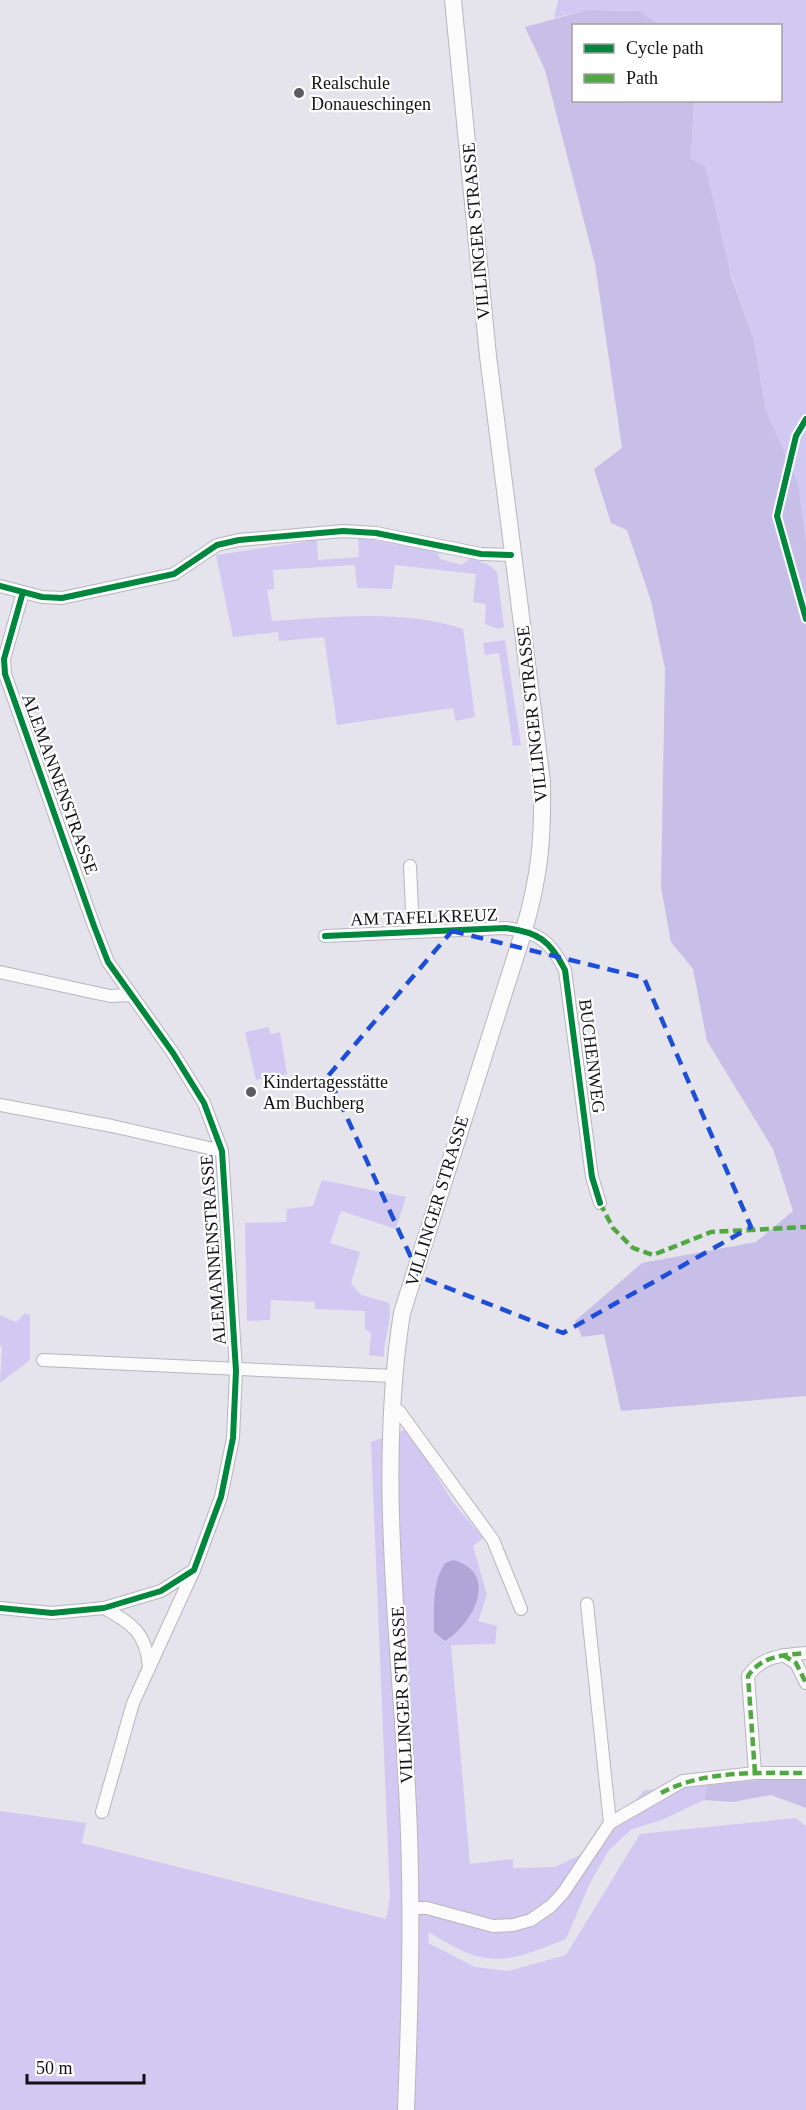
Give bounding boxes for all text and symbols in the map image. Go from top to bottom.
legend [572,24,782,102]
text: Cycle path [626,38,703,58]
text: Path [626,68,658,88]
place label: Realschule Donaueschingen [311,73,431,114]
marker: Realschule Donaueschingen [292,86,306,100]
street label: VILLINGER STRASSE [458,142,494,320]
street label: VILLINGER STRASSE [513,625,551,803]
street label: ALEMANNENSTRASSE [18,691,102,877]
street label: AM TAFELKREUZ [350,904,498,930]
street label: BUCHENWEG [575,998,609,1114]
place label: Kindertagesstätte Am Buchberg [263,1072,388,1113]
marker: Kindertagesstätte Am Buchberg [244,1085,258,1099]
street label: VILLINGER STRASSE [401,1113,473,1289]
street label: ALEMANNENSTRASSE [196,1154,230,1346]
street label: VILLINGER STRASSE [387,1606,417,1784]
scale bar [27,2047,144,2085]
text: 50 m [36,2058,73,2078]

